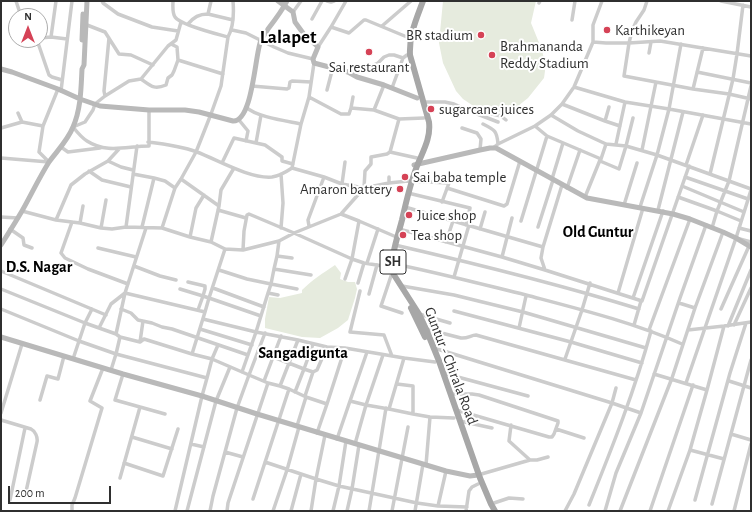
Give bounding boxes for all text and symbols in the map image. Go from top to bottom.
north arrow [8,8,48,48]
text: N [24,11,32,22]
place label: Karthikeyan [615,21,685,39]
marker: Karthikeyan [602,25,612,35]
district label: Lalapet [260,26,316,48]
place label: BR stadium [406,26,473,44]
marker: BR stadium [476,30,486,40]
place label: Brahmananda Reddy Stadium [500,37,589,72]
marker: Sai restaurant [364,47,374,57]
marker: Brahmananda Reddy Stadium [487,50,497,60]
place label: Sai restaurant [329,58,409,76]
place label: sugarcane juices [439,100,534,118]
marker: sugarcane juices [426,104,436,114]
place label: Sai baba temple [413,168,506,186]
marker: Sai baba temple [400,172,410,182]
place label: Amaron battery [300,180,392,198]
marker: Amaron battery [395,184,405,194]
place label: Juice shop [417,206,476,224]
marker: Juice shop [404,210,414,220]
district label: Old Guntur [563,222,633,242]
place label: Tea shop [411,226,462,244]
marker: Tea shop [398,230,408,240]
road number: SH [380,250,406,274]
district label: D.S. Nagar [6,257,72,277]
street label: Guntur - Chirala Road [420,305,482,427]
district label: Sangadigunta [258,343,348,363]
scale bar [10,478,113,504]
text: 200 m [15,487,45,499]

